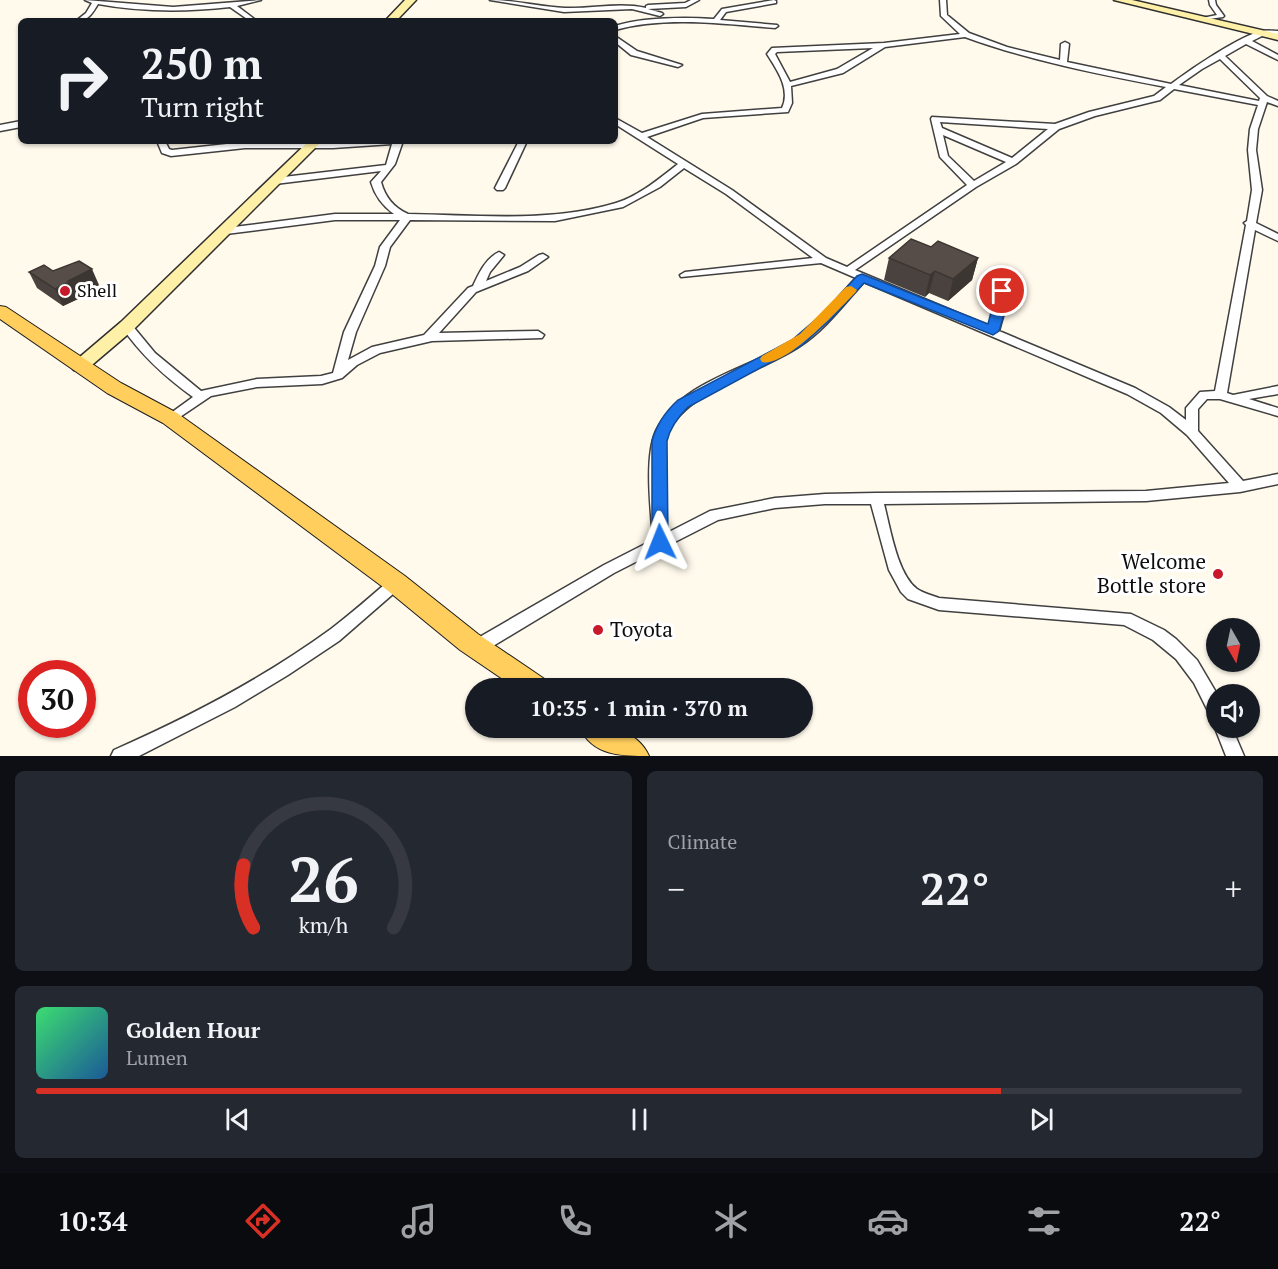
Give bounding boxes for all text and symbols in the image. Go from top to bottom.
text: 250 m [141,35,262,91]
icon: right [42,42,120,120]
text: Turn right [141,89,264,125]
pin [976,265,1027,316]
icon: arrive [985,274,1018,307]
place label: Shell [77,278,117,302]
marker: Shell [58,284,72,298]
position arrow [628,510,692,574]
place label: Welcome Bottle store [1097,547,1206,599]
marker: Welcome Bottle store [1211,567,1225,581]
place label: Toyota [610,615,673,643]
north arrow [1206,618,1260,672]
map controls [1206,618,1260,738]
marker: Toyota [591,623,605,637]
speed limit sign: 30 [18,660,96,738]
button: sound [1206,684,1260,738]
text: 10:35 · 1 min · 370 m [530,693,748,722]
text: Climate [668,828,737,855]
text: 26 [288,837,359,920]
text: 22° [920,858,989,918]
text: − [668,867,685,910]
text: + [1224,867,1242,910]
text: km/h [298,911,348,939]
text: Golden Hour [126,1015,260,1044]
text: Lumen [126,1044,188,1071]
icon: previous [221,1103,254,1136]
icon: pause [623,1103,656,1136]
icon: next [1025,1103,1058,1136]
icon: directions [242,1200,284,1242]
icon: music [398,1200,440,1242]
icon: phone [554,1200,596,1242]
icon: climate [710,1200,752,1242]
icon: car [867,1200,909,1242]
icon: filters [1023,1200,1065,1242]
text: 10:34 [57,1203,127,1239]
text: 22° [1179,1203,1221,1239]

